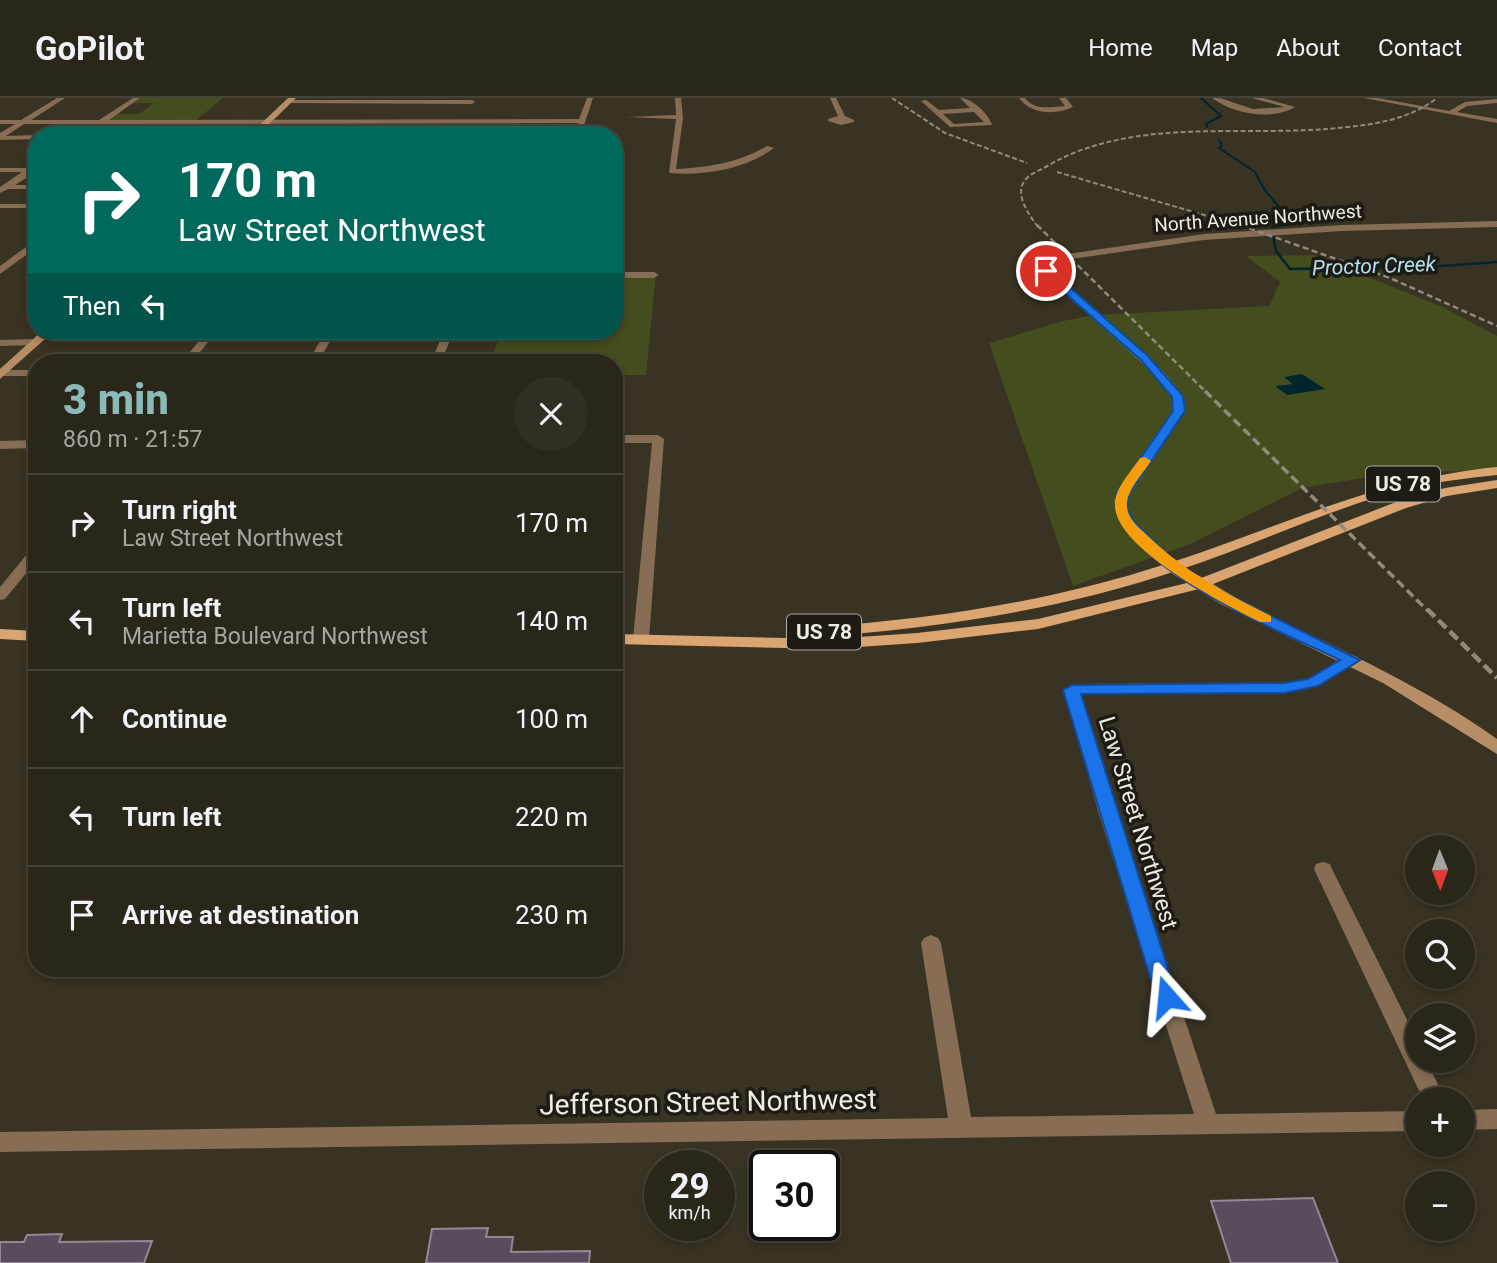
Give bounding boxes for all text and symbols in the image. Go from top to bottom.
text: GoPilot [35,29,145,68]
text: Home [1088,34,1153,62]
text: Map [1191,34,1238,62]
text: About [1276,34,1340,62]
text: Contact [1378,34,1462,62]
text: 170 m [178,152,317,209]
icon: right [63,154,154,245]
street label: North Avenue Northwest [1154,199,1362,237]
text: Law Street Northwest [178,211,486,249]
pin [1016,241,1076,301]
icon: arrive [1027,252,1065,290]
water label: Proctor Creek [1312,252,1437,280]
icon: left [135,287,173,325]
text: Then [63,291,121,321]
text: 3 min [63,375,169,424]
button: close [514,377,588,451]
text: 860 m · 21:57 [63,426,202,453]
road number: US 78 [1366,466,1440,502]
text: Turn right [122,495,237,525]
icon: right [63,504,101,542]
text: 170 m [515,508,588,538]
text: Law Street Northwest [122,525,343,552]
text: Turn left [122,593,221,623]
icon: left [63,602,101,640]
text: 140 m [515,606,588,636]
road number: US 78 [787,614,861,650]
text: Marietta Boulevard Northwest [122,623,428,650]
icon: ahead [63,700,101,738]
text: Continue [122,704,227,734]
text: 100 m [515,704,588,734]
street label: Law Street Northwest [1093,713,1183,933]
icon: left [63,798,101,836]
text: Turn left [122,802,221,832]
text: 220 m [515,802,588,832]
north arrow [1405,835,1475,905]
map controls [1405,835,1475,1241]
icon: arrive [63,896,101,934]
text: Arrive at destination [122,900,359,930]
text: 230 m [515,900,588,930]
button: search [1405,919,1475,989]
position arrow [1130,960,1204,1034]
button: layers [1405,1003,1475,1073]
street label: Jefferson Street Northwest [539,1083,877,1121]
button: + [1405,1087,1475,1157]
speed limit sign: 30 [749,1150,840,1241]
text: 29 [669,1166,710,1207]
button: − [1405,1171,1475,1241]
text: km/h [668,1202,711,1223]

